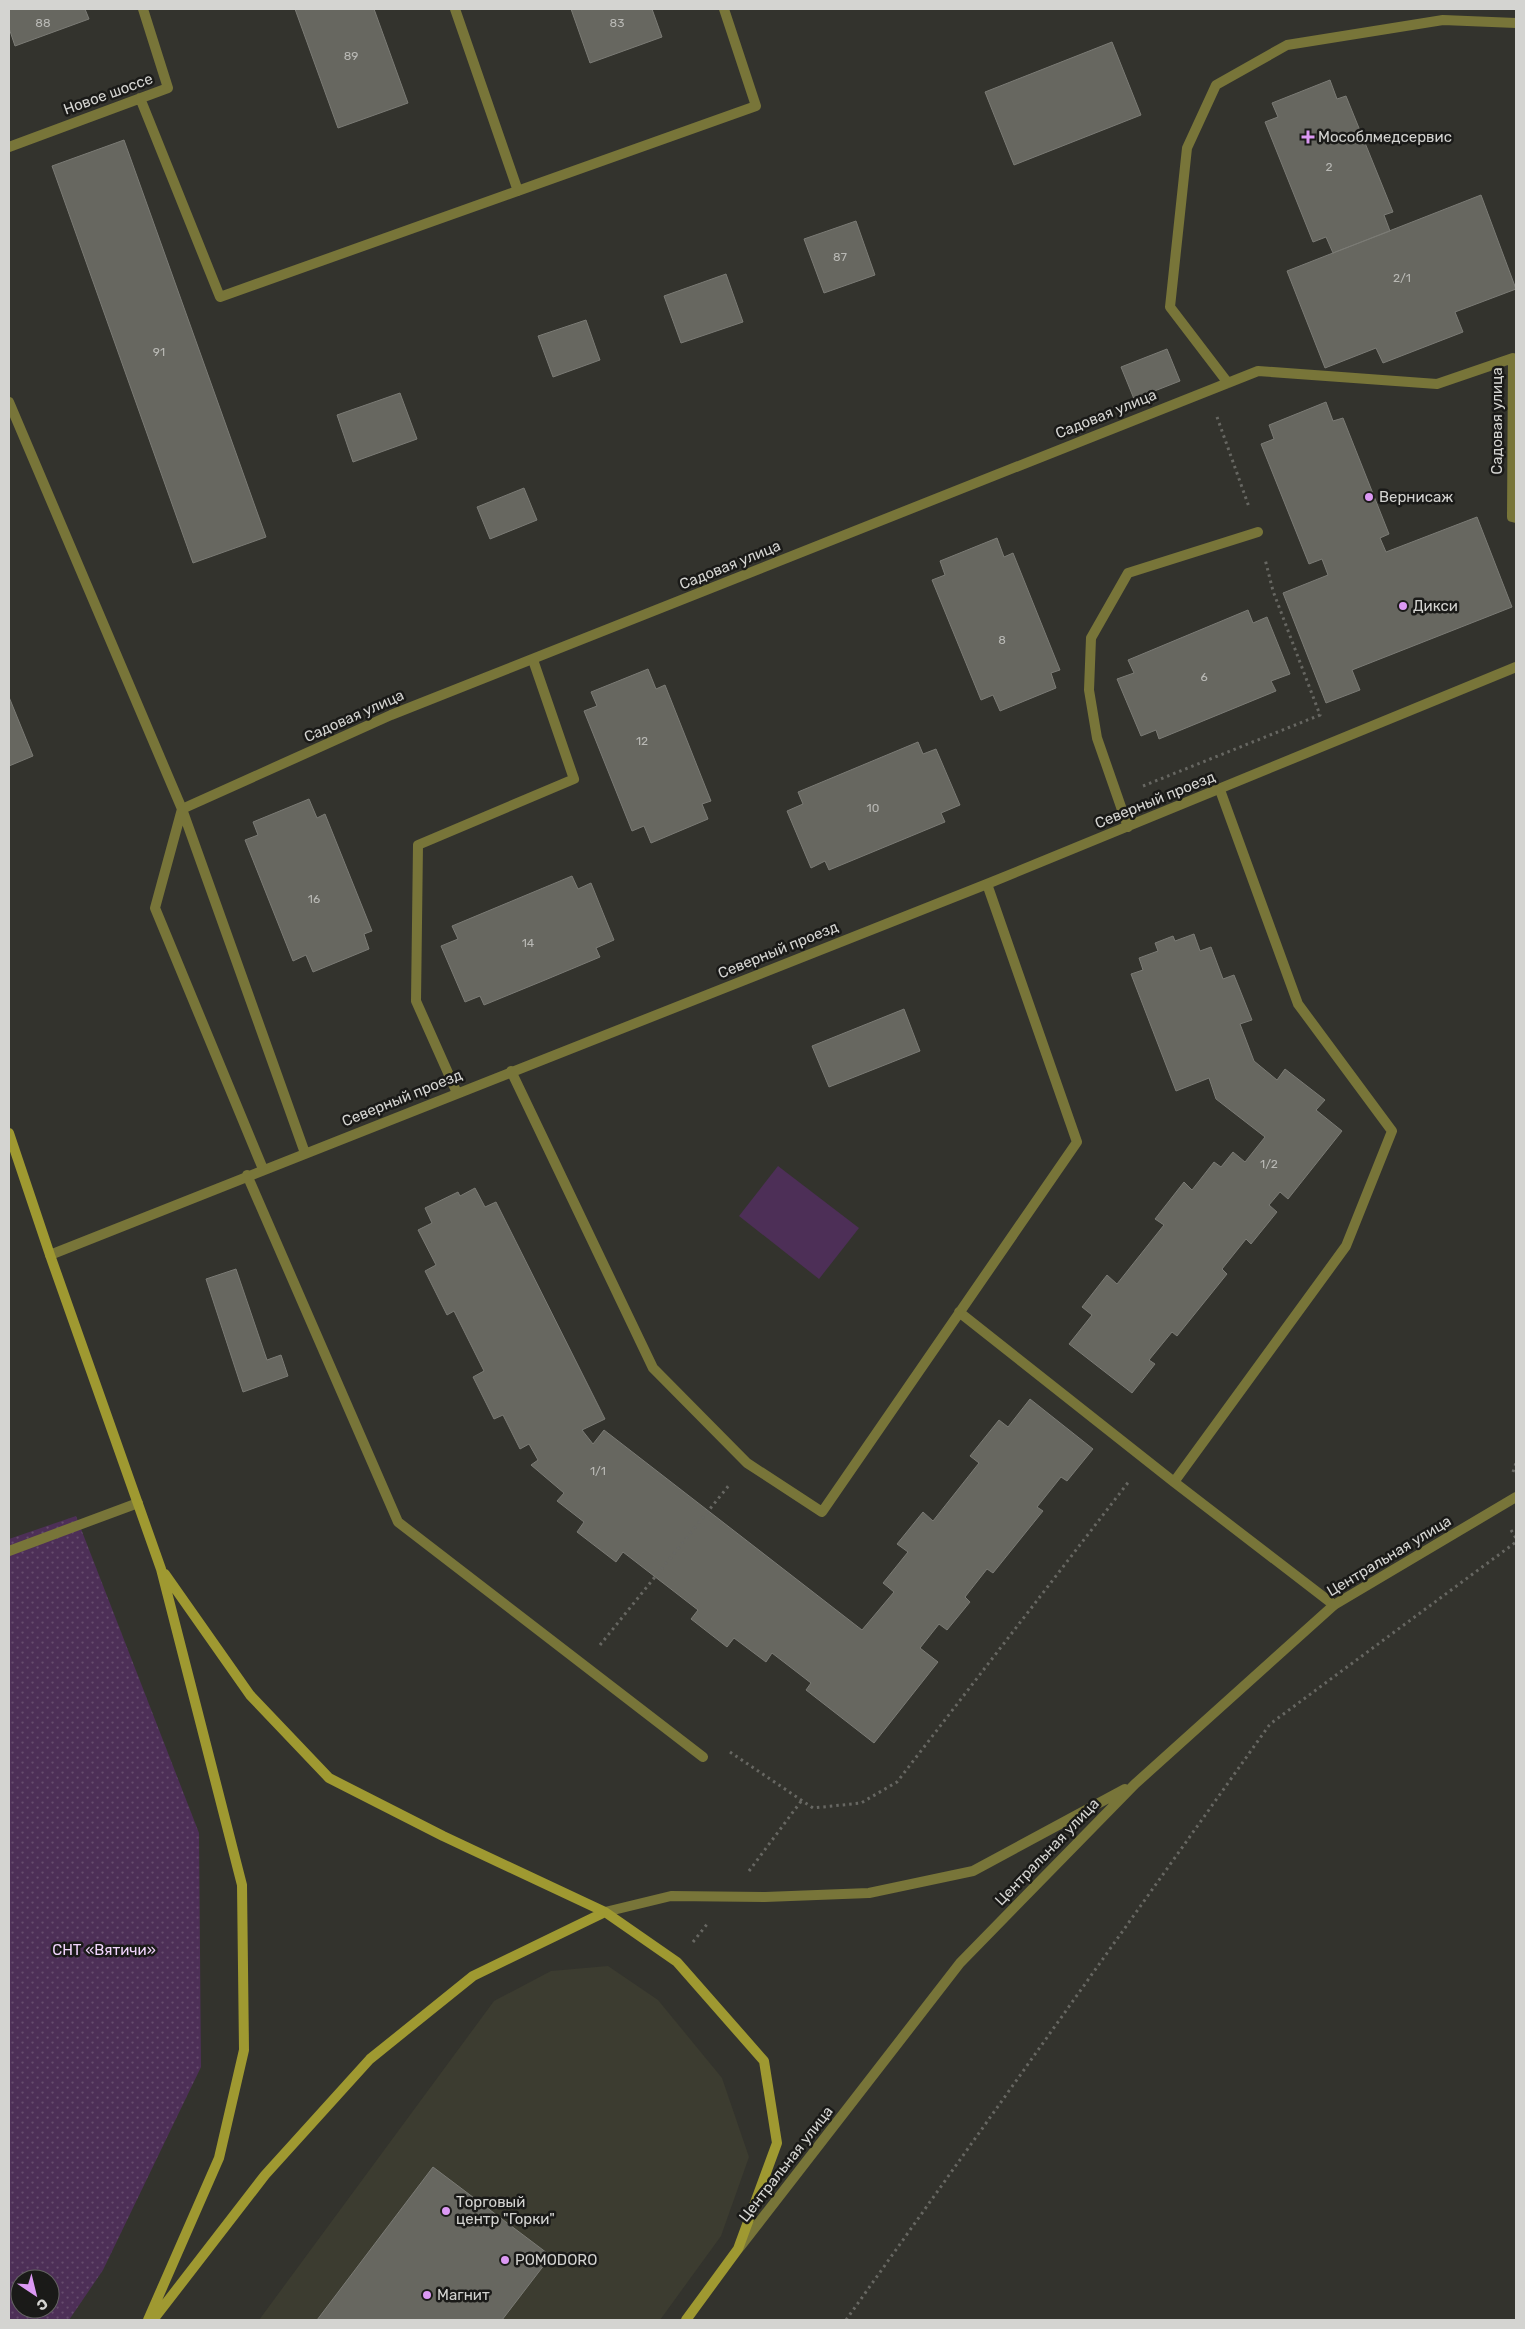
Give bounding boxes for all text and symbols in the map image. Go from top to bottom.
house number: 88 [35,16,51,30]
house number: 83 [610,16,624,30]
house number: 89 [344,49,358,63]
street label: Новое шоссе [61,70,155,118]
place label: Мособлмедсервис [1318,128,1452,146]
marker: Мособлмедсервис [1302,131,1314,143]
house number: 2 [1325,160,1333,174]
house number: 87 [833,250,847,264]
house number: 2/1 [1393,271,1411,285]
house number: 91 [153,345,165,359]
street label: Садовая улица [1488,367,1506,475]
street label: Садовая улица [1053,386,1159,442]
place label: Вернисаж [1379,488,1453,506]
marker: Вернисаж [1363,491,1375,503]
street label: Садовая улица [677,537,783,593]
place label: Дикси [1413,597,1458,615]
marker: Дикси [1397,600,1409,612]
house number: 8 [998,633,1006,647]
house number: 6 [1200,670,1208,684]
street label: Садовая улица [301,686,407,746]
house number: 12 [636,734,648,748]
street label: Северный проезд [1092,768,1218,832]
house number: 10 [867,801,879,815]
house number: 16 [308,892,320,906]
street label: Северный проезд [715,918,841,982]
house number: 14 [522,936,535,950]
street label: Северный проезд [339,1066,465,1130]
house number: 1/2 [1260,1157,1278,1171]
house number: 1/1 [590,1464,606,1478]
street label: Центральная улица [1323,1512,1455,1600]
street label: Центральная улица [991,1795,1103,1909]
park label: СНТ «Вятичи» [52,1941,156,1959]
street label: Центральная улица [735,2103,837,2225]
place label: Торговый центр "Горки" [456,2193,555,2228]
marker: Торговый центр "Горки" [440,2205,452,2217]
place label: POMODORO [515,2251,597,2269]
marker: POMODORO [499,2254,511,2266]
north arrow [10,2269,60,2319]
place label: Магнит [437,2286,490,2304]
marker: Магнит [421,2289,433,2301]
text: С [33,2294,51,2314]

